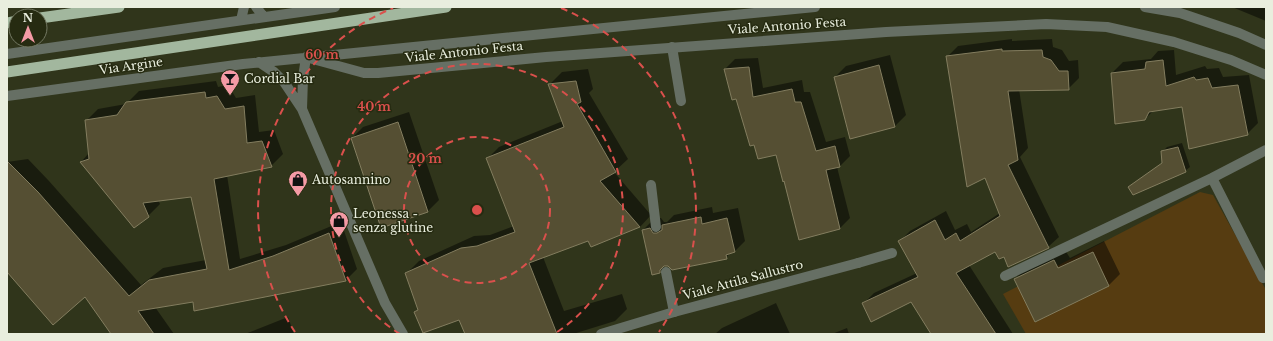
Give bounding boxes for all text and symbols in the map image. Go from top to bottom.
north arrow [8,8,48,48]
text: N [23,11,34,25]
street label: Viale Antonio Festa [726,14,847,37]
street label: Viale Antonio Festa [403,38,524,65]
text: 60 m [305,47,340,62]
street label: Via Argine [97,54,164,78]
bar icon: Cordial Bar [219,68,241,96]
place label: Cordial Bar [244,71,315,86]
text: 40 m [357,99,391,114]
text: 20 m [408,151,442,166]
shop icon: Autosannino [287,169,309,197]
place label: Autosannino [311,172,391,187]
centre of rings [470,203,484,217]
place label: Leonessa - senza glutine [353,206,433,235]
shop icon: Leonessa - senza glutine [328,210,350,238]
street label: Viale Attila Sallustro [680,256,805,303]

